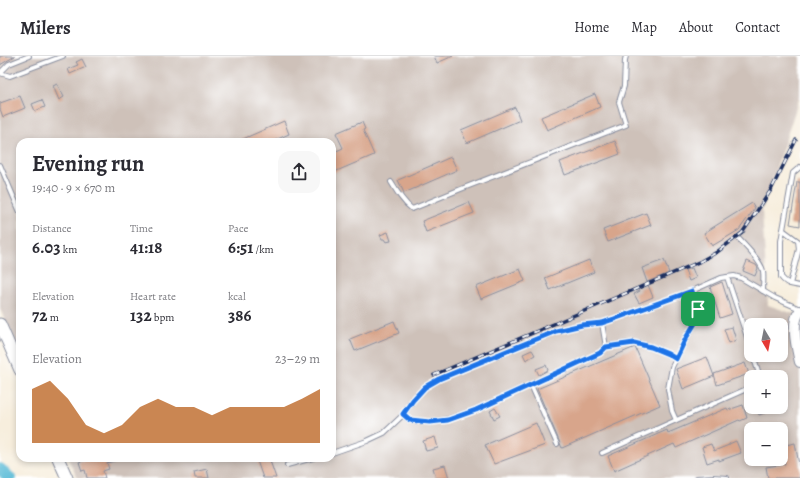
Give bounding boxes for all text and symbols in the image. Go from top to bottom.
text: Milers [20,15,71,41]
text: Home [574,18,609,37]
text: Map [631,18,657,37]
text: About [679,18,713,37]
text: Contact [735,18,780,37]
text: Evening run [32,149,144,179]
button: share [278,151,320,193]
text: 19:40 · 9 × 670 m [32,179,115,196]
text: Distance [32,221,71,236]
text: Time [130,221,153,236]
text: Pace [228,221,248,236]
text: 6.03 [32,236,60,259]
text: 41:18 [130,236,162,259]
text: 6:51 [228,236,253,259]
text: km [60,242,77,257]
text: /km [253,242,274,257]
text: Elevation [32,289,74,304]
text: Heart rate [130,289,176,304]
text: kcal [228,289,246,304]
pin [681,292,715,326]
icon: arrive [687,298,709,320]
text: 72 [32,304,47,327]
text: 132 [130,304,152,327]
text: 386 [228,304,251,327]
text: m [47,310,59,325]
text: bpm [152,310,174,325]
north arrow [744,318,788,362]
map controls [744,318,788,466]
text: Elevation [32,350,82,367]
text: 23–29 m [275,350,320,367]
button: + [744,370,788,414]
button: − [744,422,788,466]

